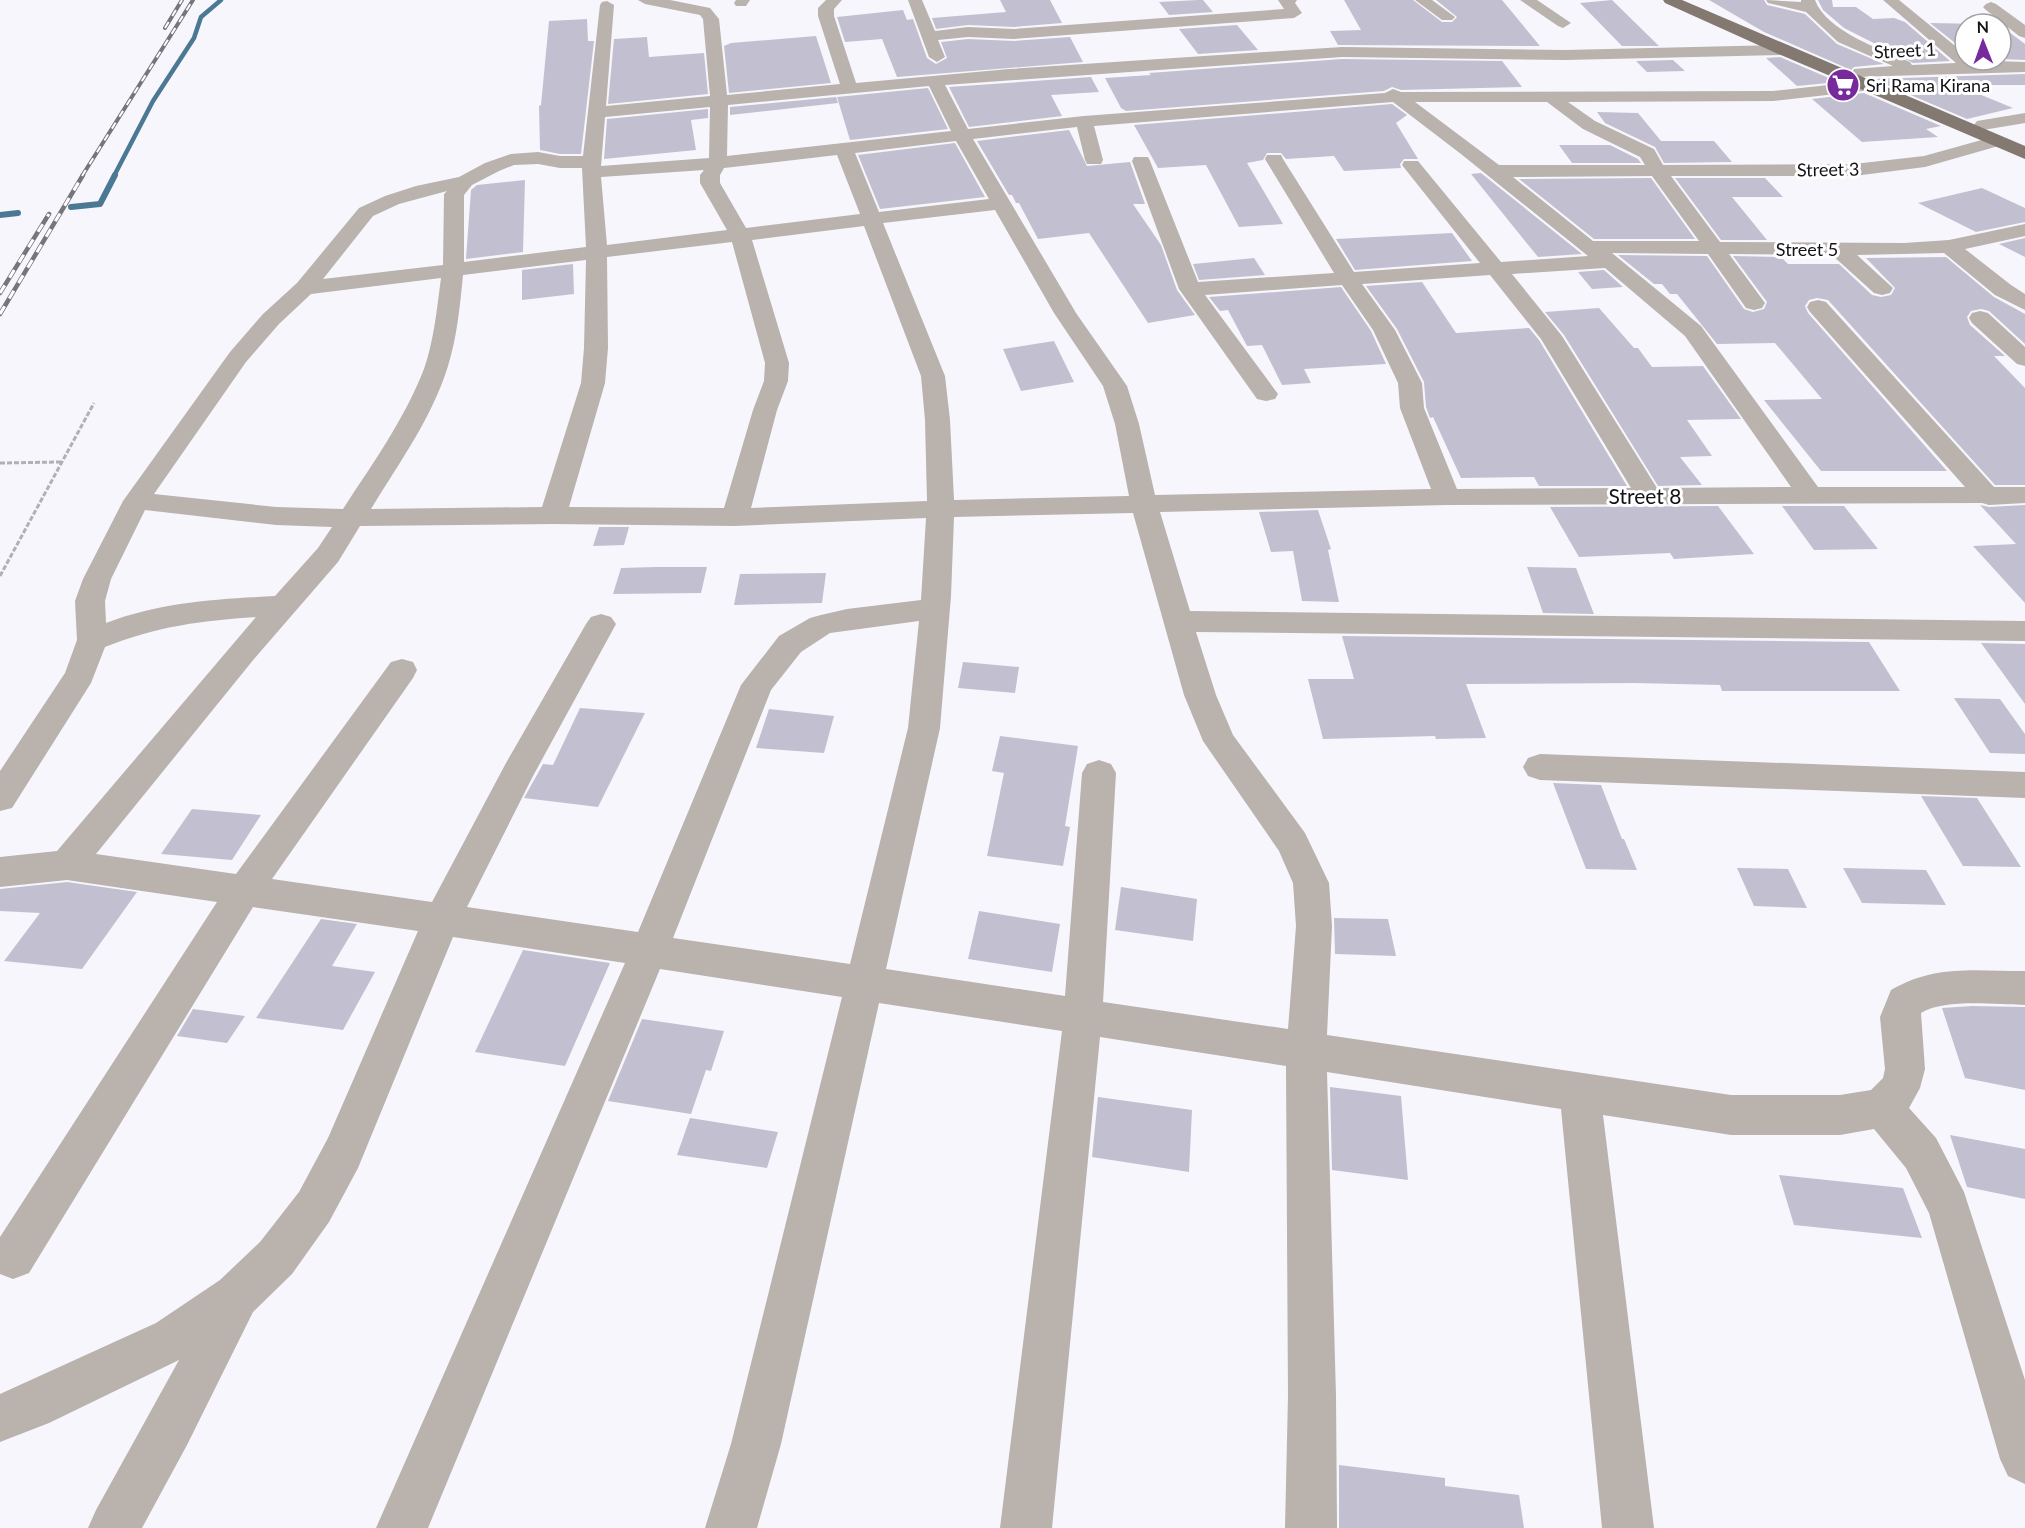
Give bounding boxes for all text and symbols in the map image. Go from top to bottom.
north arrow [1953,12,2013,72]
text: N [1976,17,1989,36]
street label: Street 1 [1873,37,1937,63]
supermarket icon: Sri Rama Kirana [1825,67,1861,103]
place label: Sri Rama Kirana [1866,74,1990,96]
street label: Street 3 [1797,157,1859,181]
street label: Street 5 [1776,238,1838,260]
street label: Street 8 [1609,483,1681,508]

